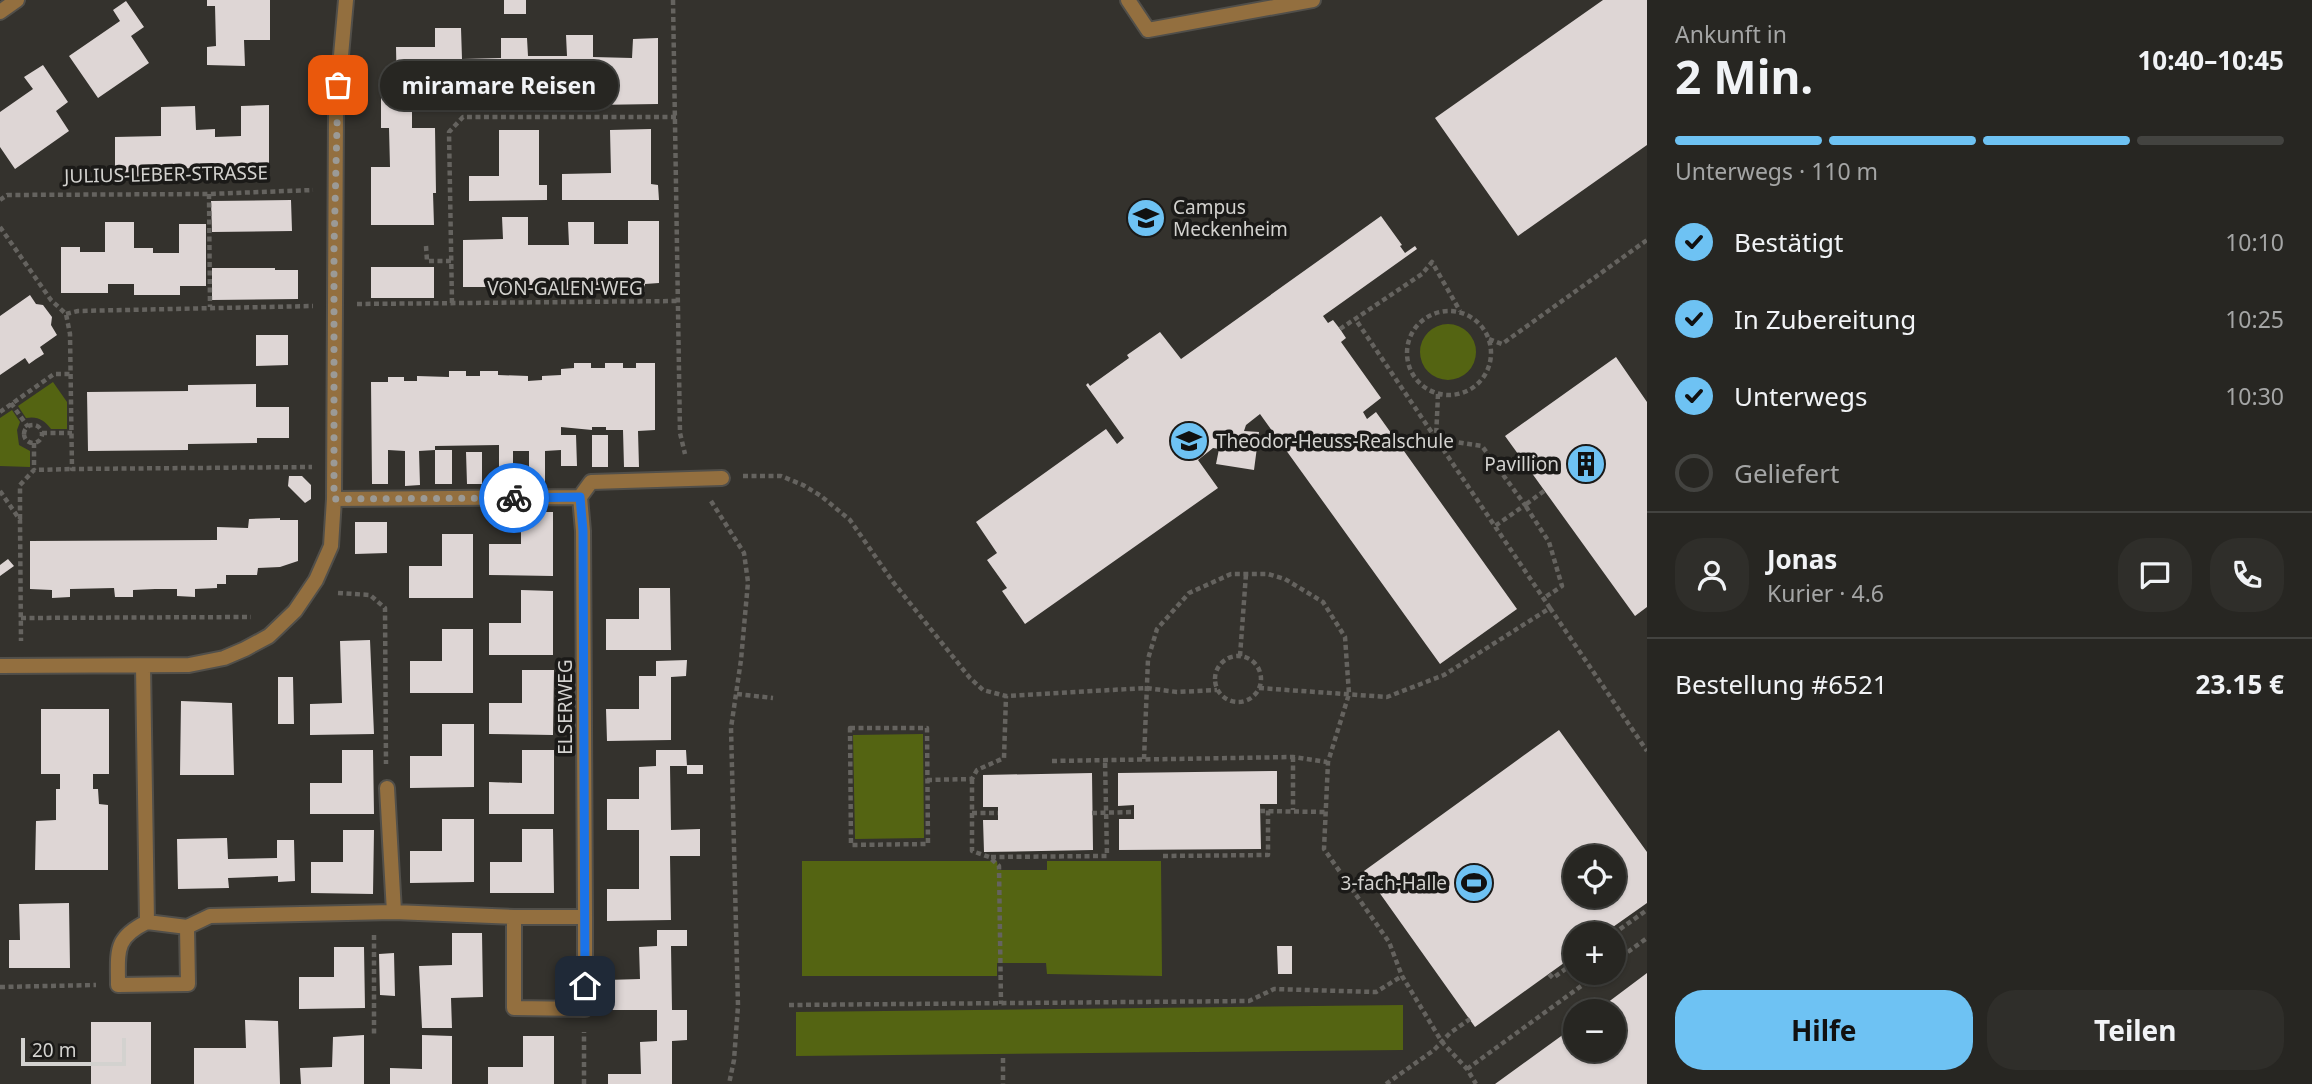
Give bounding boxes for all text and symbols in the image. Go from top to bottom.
text: Ankunft in [1675,18,1787,50]
text: 10:40–10:45 [2137,42,2284,78]
text: 2 Min. [1675,45,1813,107]
pin [308,55,368,115]
callout: miramare Reisen [380,60,618,110]
icon: bag [319,66,357,104]
text: miramare Reisen [402,69,596,101]
text: Unterwegs · 110 m [1675,155,1878,187]
street label: JULIUS-LEBER-STRASSE [62,159,268,189]
place label: Campus Meckenheim [1173,194,1288,242]
school or university icon: Campus Meckenheim [1125,197,1167,239]
icon: check [1675,223,1713,261]
text: Bestätigt [1734,224,1843,260]
text: 10:10 [2225,226,2284,258]
street label: VON-GALEN-WEG [487,275,643,301]
icon: check [1675,300,1713,338]
text: In Zubereitung [1734,301,1916,337]
text: 10:25 [2225,303,2284,335]
icon: check [1675,377,1713,415]
text: Unterwegs [1734,378,1867,414]
text: 10:30 [2225,380,2284,412]
school or university icon: Theodor-Heuss-Realschule [1168,420,1210,462]
place label: Theodor-Heuss-Realschule [1216,428,1454,454]
building icon: Pavillion [1565,443,1607,485]
place label: Pavillion [1484,451,1559,477]
text: Geliefert [1734,455,1839,491]
courier [479,463,549,533]
icon: bike [495,479,533,517]
button: person [1675,538,1749,612]
button: chat [2118,538,2192,612]
button: phone [2210,538,2284,612]
text: Jonas [1767,541,1837,577]
text: Kurier · 4.6 [1767,577,1884,609]
street label: ELSERWEG [552,659,578,755]
text: Bestellung #6521 [1675,666,1888,702]
text: 23.15 € [2196,666,2284,702]
map controls [1563,845,1626,1062]
button: locate [1563,845,1626,908]
sports icon: 3-fach-Halle [1453,862,1495,904]
place label: 3-fach-Halle [1341,870,1447,896]
button: + [1563,922,1626,985]
pin [555,956,615,1016]
icon: home [566,967,604,1005]
button: Hilfe [1675,990,1973,1070]
button: Teilen [1987,990,2284,1070]
button: − [1563,999,1626,1062]
scale bar [21,1035,126,1067]
text: 20 m [32,1037,76,1063]

